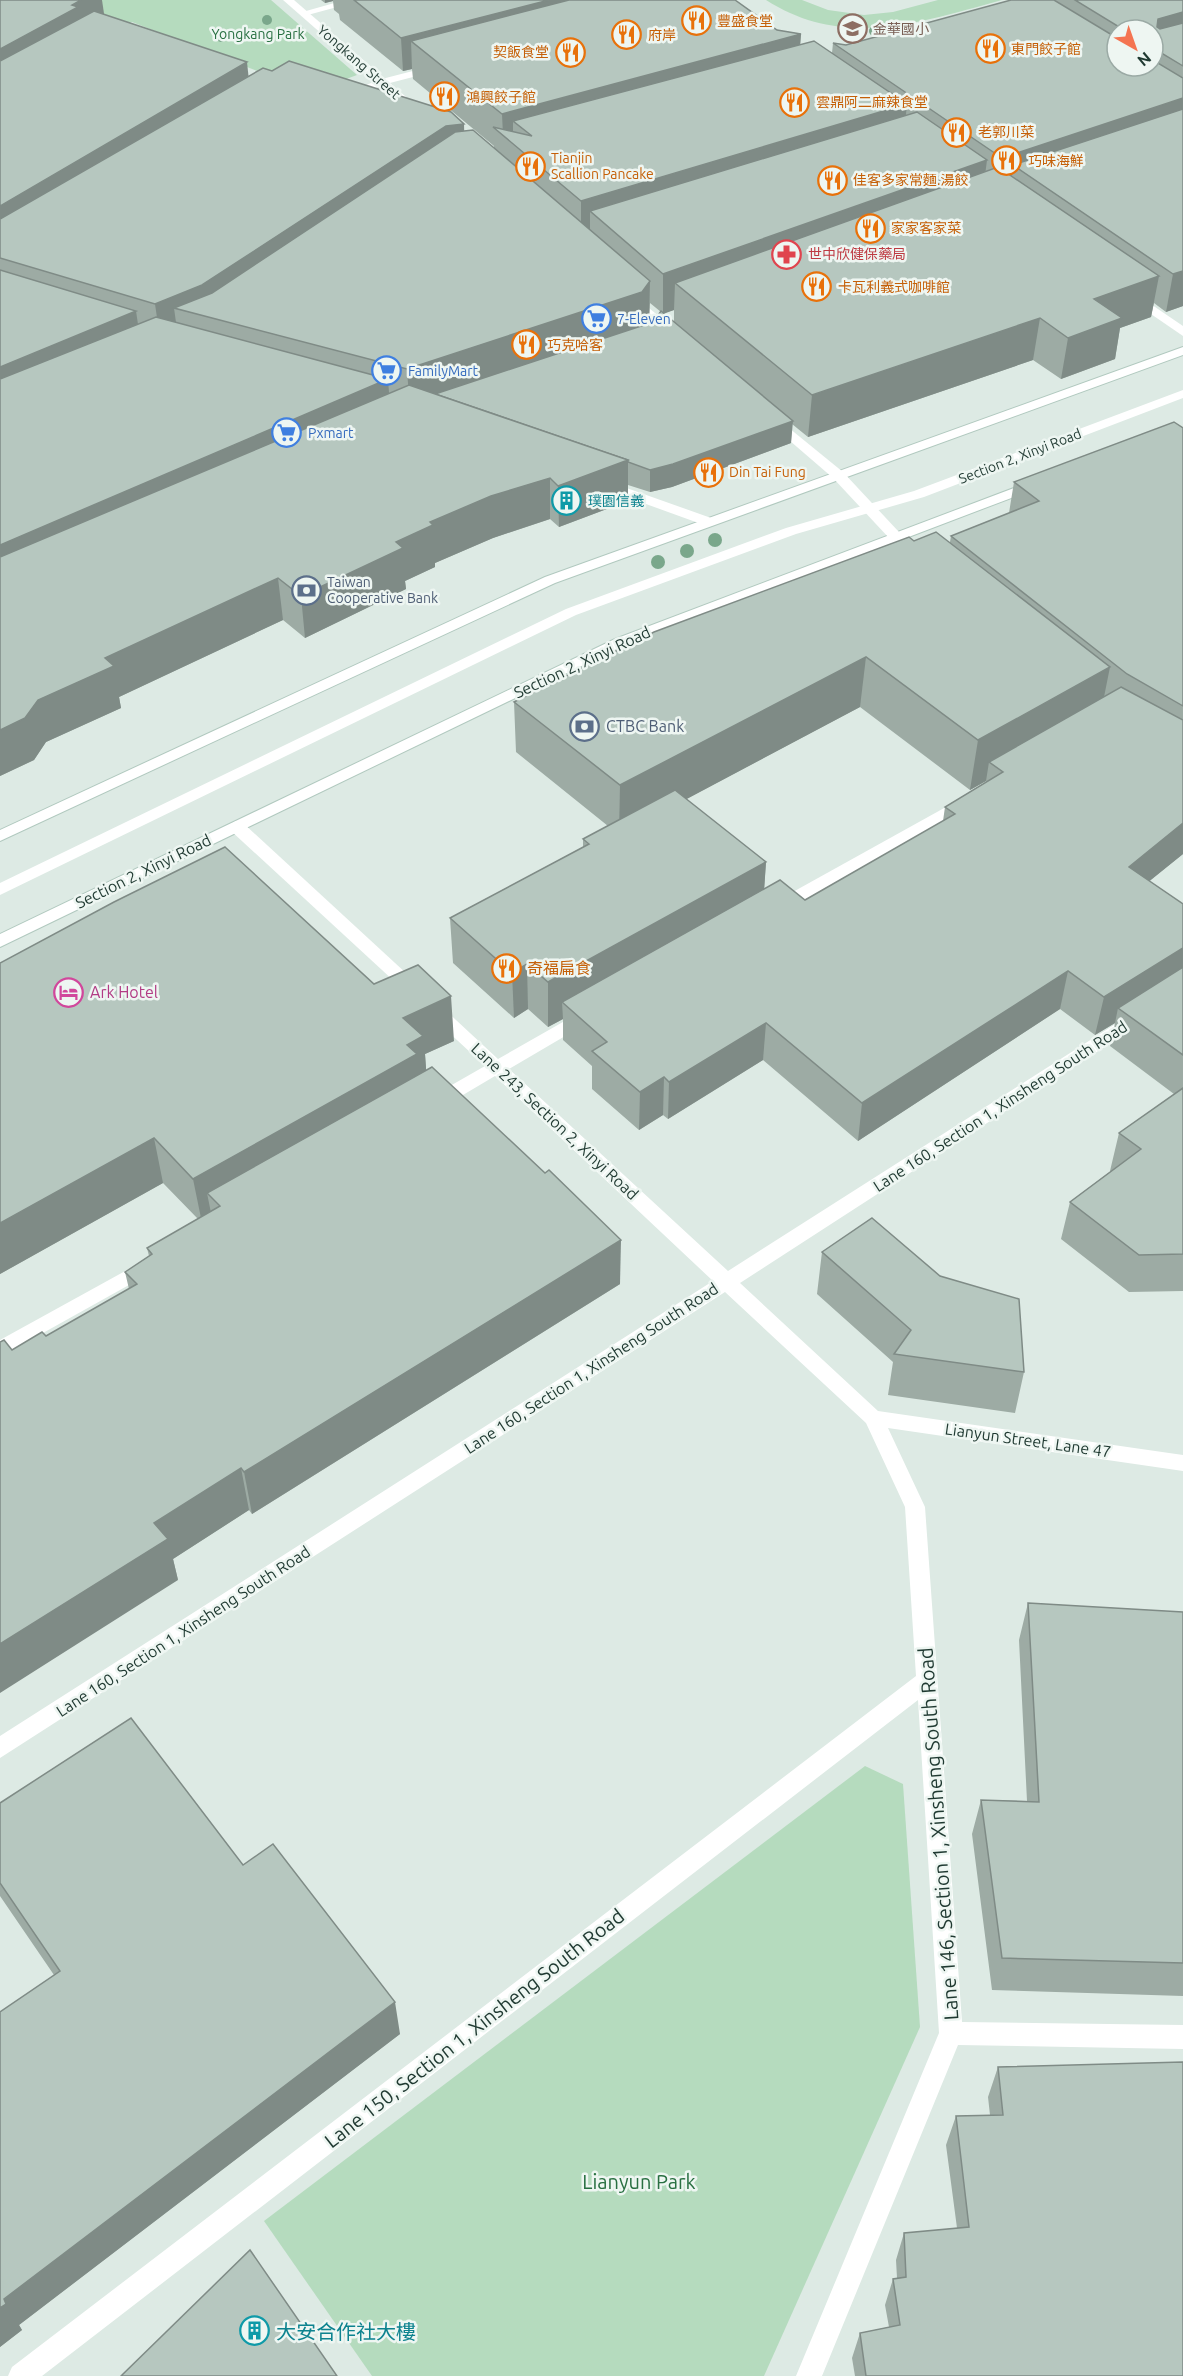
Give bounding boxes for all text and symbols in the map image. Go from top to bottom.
restaurant icon: 豐盛食堂 [680,5,712,37]
place label: 豐盛食堂 [717,13,773,29]
school or university icon: 金華國小 [836,13,868,45]
north arrow [1105,18,1165,78]
restaurant icon: 府岸 [611,19,643,51]
place label: 金華國小 [873,21,929,37]
street label: Yongkang Street [314,22,404,103]
park label: Yongkang Park [211,26,305,42]
place label: 府岸 [648,27,676,43]
restaurant icon: 東門餃子館 [974,33,1006,65]
restaurant icon: 契飯食堂 [554,36,586,68]
place label: 東門餃子館 [1011,41,1081,57]
place label: 契飯食堂 [493,44,549,60]
text: N [1134,49,1155,70]
restaurant icon: 鴻興餃子館 [429,81,461,113]
restaurant icon: 雲鼎阿二麻辣食堂 [779,86,811,118]
place label: 鴻興餃子館 [466,89,536,105]
place label: 雲鼎阿二麻辣食堂 [816,94,928,110]
restaurant icon: 老郭川菜 [941,116,973,148]
place label: 老郭川菜 [978,124,1034,140]
restaurant icon: 巧味海鮮 [991,145,1023,177]
restaurant icon: Tianjin Scallion Pancake [514,150,546,182]
place label: Tianjin Scallion Pancake [551,150,654,182]
place label: 巧味海鮮 [1028,153,1084,169]
restaurant icon: 佳客多家常麵.湯餃 [816,164,848,196]
place label: 佳客多家常麵.湯餃 [853,172,968,188]
restaurant icon: 家家客家菜 [854,212,886,244]
place label: 家家客家菜 [891,220,961,236]
pharmacy icon: 世中欣健保藥局 [771,238,803,270]
place label: 世中欣健保藥局 [808,246,906,262]
restaurant icon: 卡瓦利義式咖啡館 [801,271,833,303]
place label: 卡瓦利義式咖啡館 [838,279,950,295]
supermarket icon: 7-Eleven [580,303,612,335]
place label: 7-Eleven [617,311,671,327]
restaurant icon: 巧克哈客 [510,329,542,361]
place label: 巧克哈客 [547,337,603,353]
supermarket icon: FamilyMart [371,355,403,387]
place label: FamilyMart [408,363,479,379]
supermarket icon: Pxmart [271,417,303,449]
place label: Pxmart [308,425,354,441]
street label: Section 2, Xinyi Road [956,425,1084,487]
restaurant icon: Din Tai Fung [692,456,724,488]
place label: Din Tai Fung [729,464,806,480]
building icon: 璞園信義 [551,485,583,517]
place label: 璞園信義 [588,493,644,509]
bank icon: Taiwan Cooperative Bank [290,574,322,606]
place label: Taiwan Cooperative Bank [327,574,438,606]
street label: Section 2, Xinyi Road [511,622,653,702]
bank icon: CTBC Bank [569,710,601,742]
place label: CTBC Bank [606,717,684,735]
street label: Section 2, Xinyi Road [72,830,214,912]
restaurant icon: 奇福扁食 [490,952,522,984]
place label: 奇福扁食 [527,959,591,977]
hotel icon: Ark Hotel [53,976,85,1008]
place label: Ark Hotel [90,983,158,1001]
street label: Lane 160, Section 1, Xinsheng South Road [870,1017,1130,1195]
street label: Lane 243, Section 2, Xinyi Road [468,1039,642,1203]
street label: Lane 160, Section 1, Xinsheng South Road [461,1279,721,1457]
street label: Lianyun Street, Lane 47 [944,1419,1112,1461]
street label: Lane 160, Section 1, Xinsheng South Road [53,1542,313,1720]
street label: Lane 146, Section 1, Xinsheng South Road [913,1647,963,2021]
street label: Lane 150, Section 1, Xinsheng South Road [320,1904,628,2152]
park label: Lianyun Park [582,2170,696,2193]
building icon: 大安合作社大樓 [239,2315,271,2347]
place label: 大安合作社大樓 [276,2320,416,2343]

